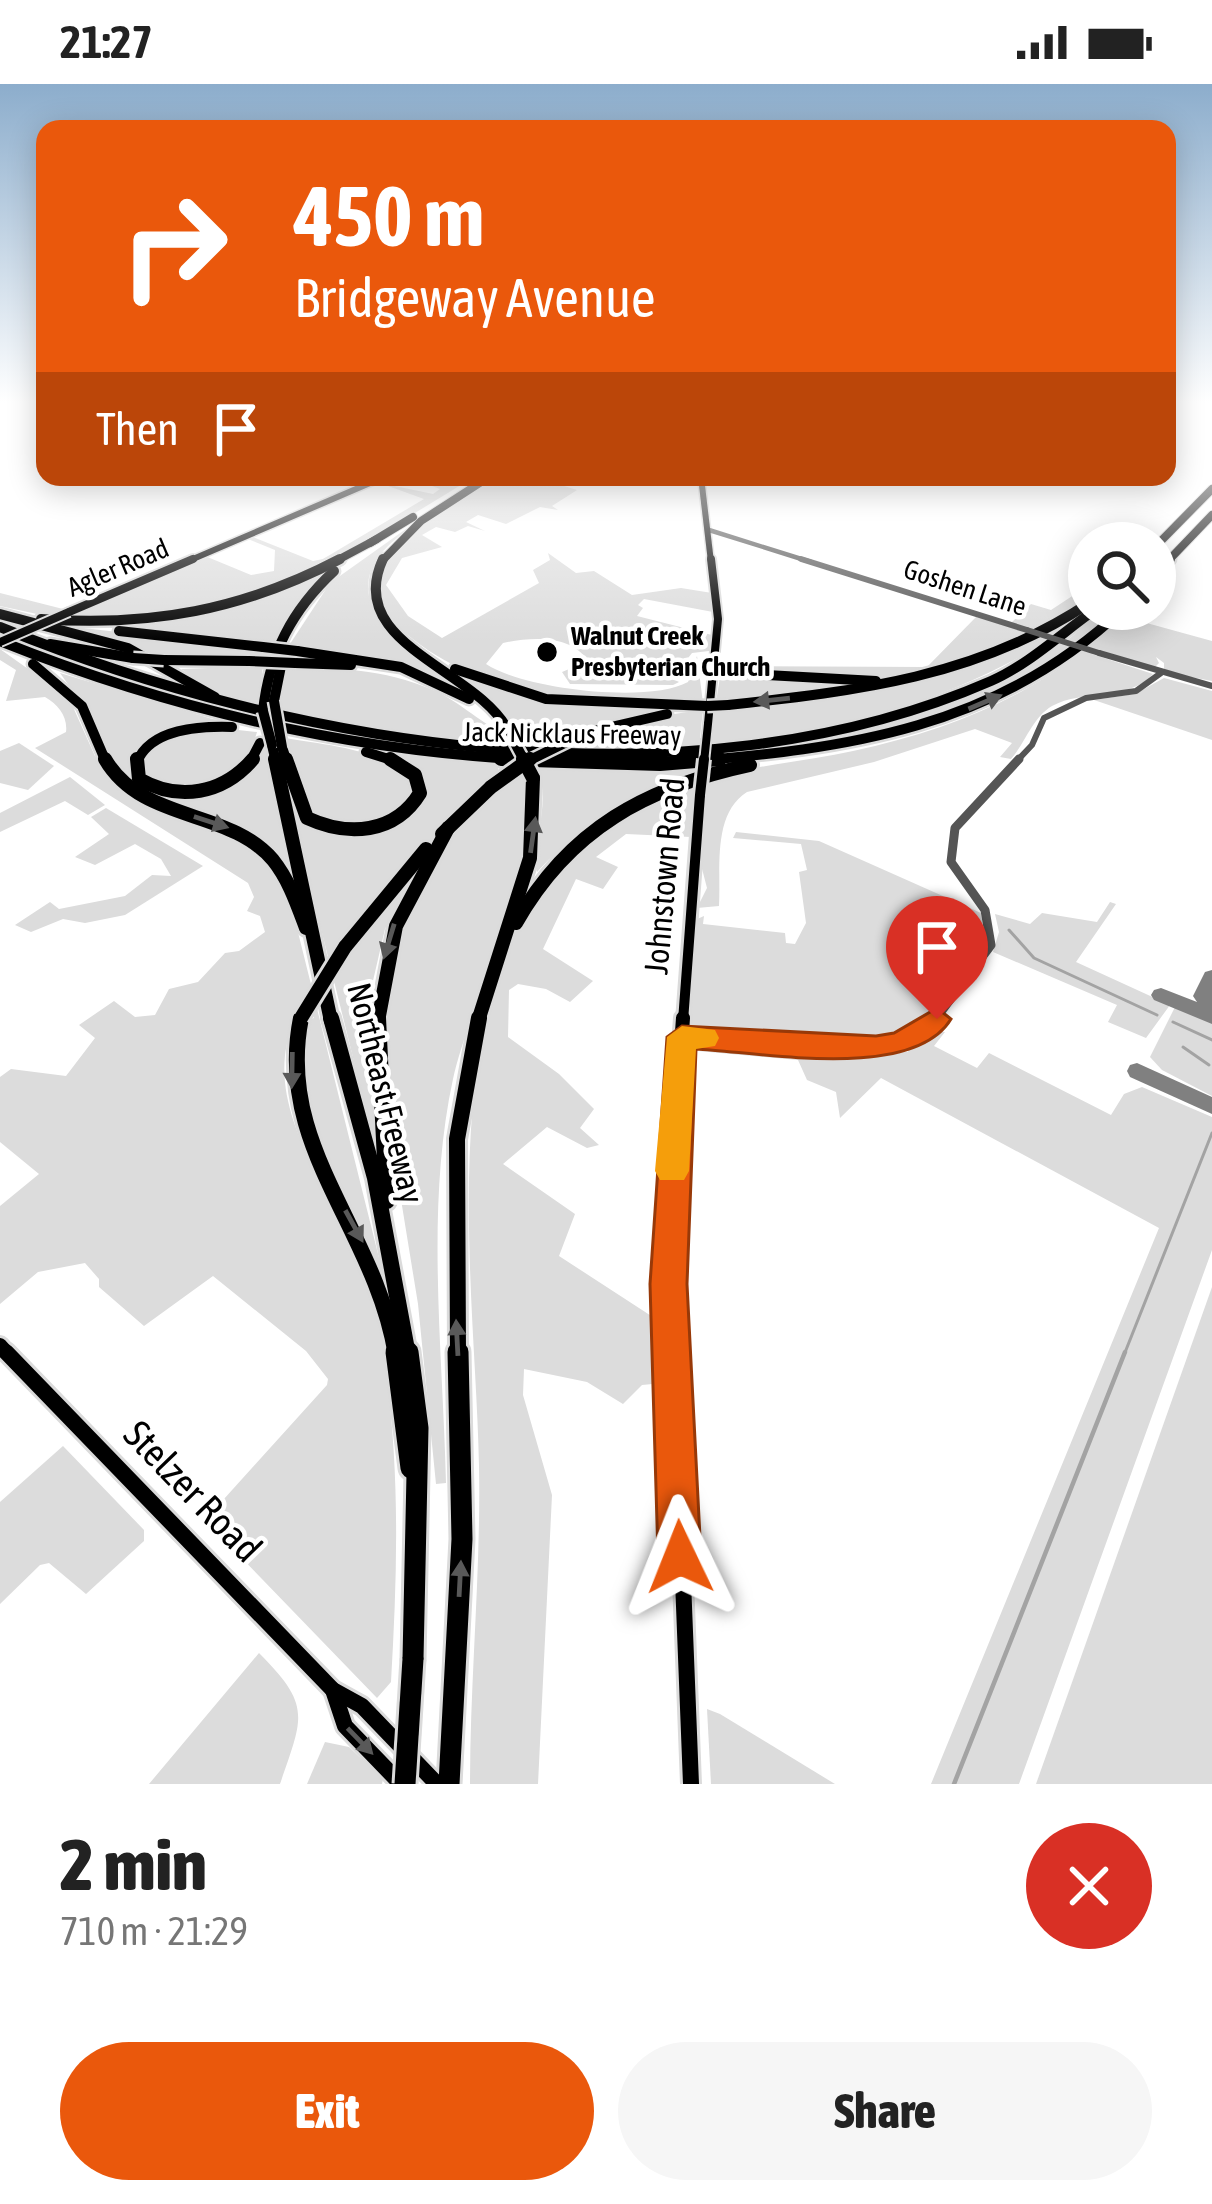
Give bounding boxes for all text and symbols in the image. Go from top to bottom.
text: 21:27 [60,16,153,68]
icon: right [96,168,252,324]
text: 450 m [294,168,484,264]
text: Bridgeway Avenue [294,267,656,328]
icon: arrive [203,396,269,462]
text: Then [96,403,179,455]
map controls [1068,522,1176,630]
button: search [1068,522,1176,630]
street label: Agler Road [62,532,173,603]
street label: Goshen Lane [900,553,1030,622]
place label: Walnut Creek Presbyterian Church [570,620,770,682]
marker: Walnut Creek Presbyterian Church [534,639,560,665]
one-way arrow [753,691,790,710]
one-way arrow [967,692,1002,712]
street label: Jack Nicklaus Freeway [462,716,682,751]
street label: Johnstown Road [636,776,692,976]
one-way arrow [193,813,230,832]
one-way arrow [524,816,543,853]
pin [886,896,988,1019]
icon: arrive [904,914,970,980]
one-way arrow [379,923,397,960]
street label: Northeast Freeway [340,979,432,1207]
one-way arrow [283,1052,302,1090]
one-way arrow [343,1209,364,1244]
one-way arrow [447,1318,466,1356]
street label: Stelzer Road [115,1412,271,1570]
position arrow [617,1494,743,1620]
one-way arrow [451,1559,470,1597]
one-way arrow [346,1726,374,1755]
text: 2 min [60,1823,207,1905]
button: close [1026,1823,1152,1949]
text: 710 m · 21:29 [60,1909,248,1953]
button: Exit [60,2042,594,2180]
button: Share [618,2042,1152,2180]

